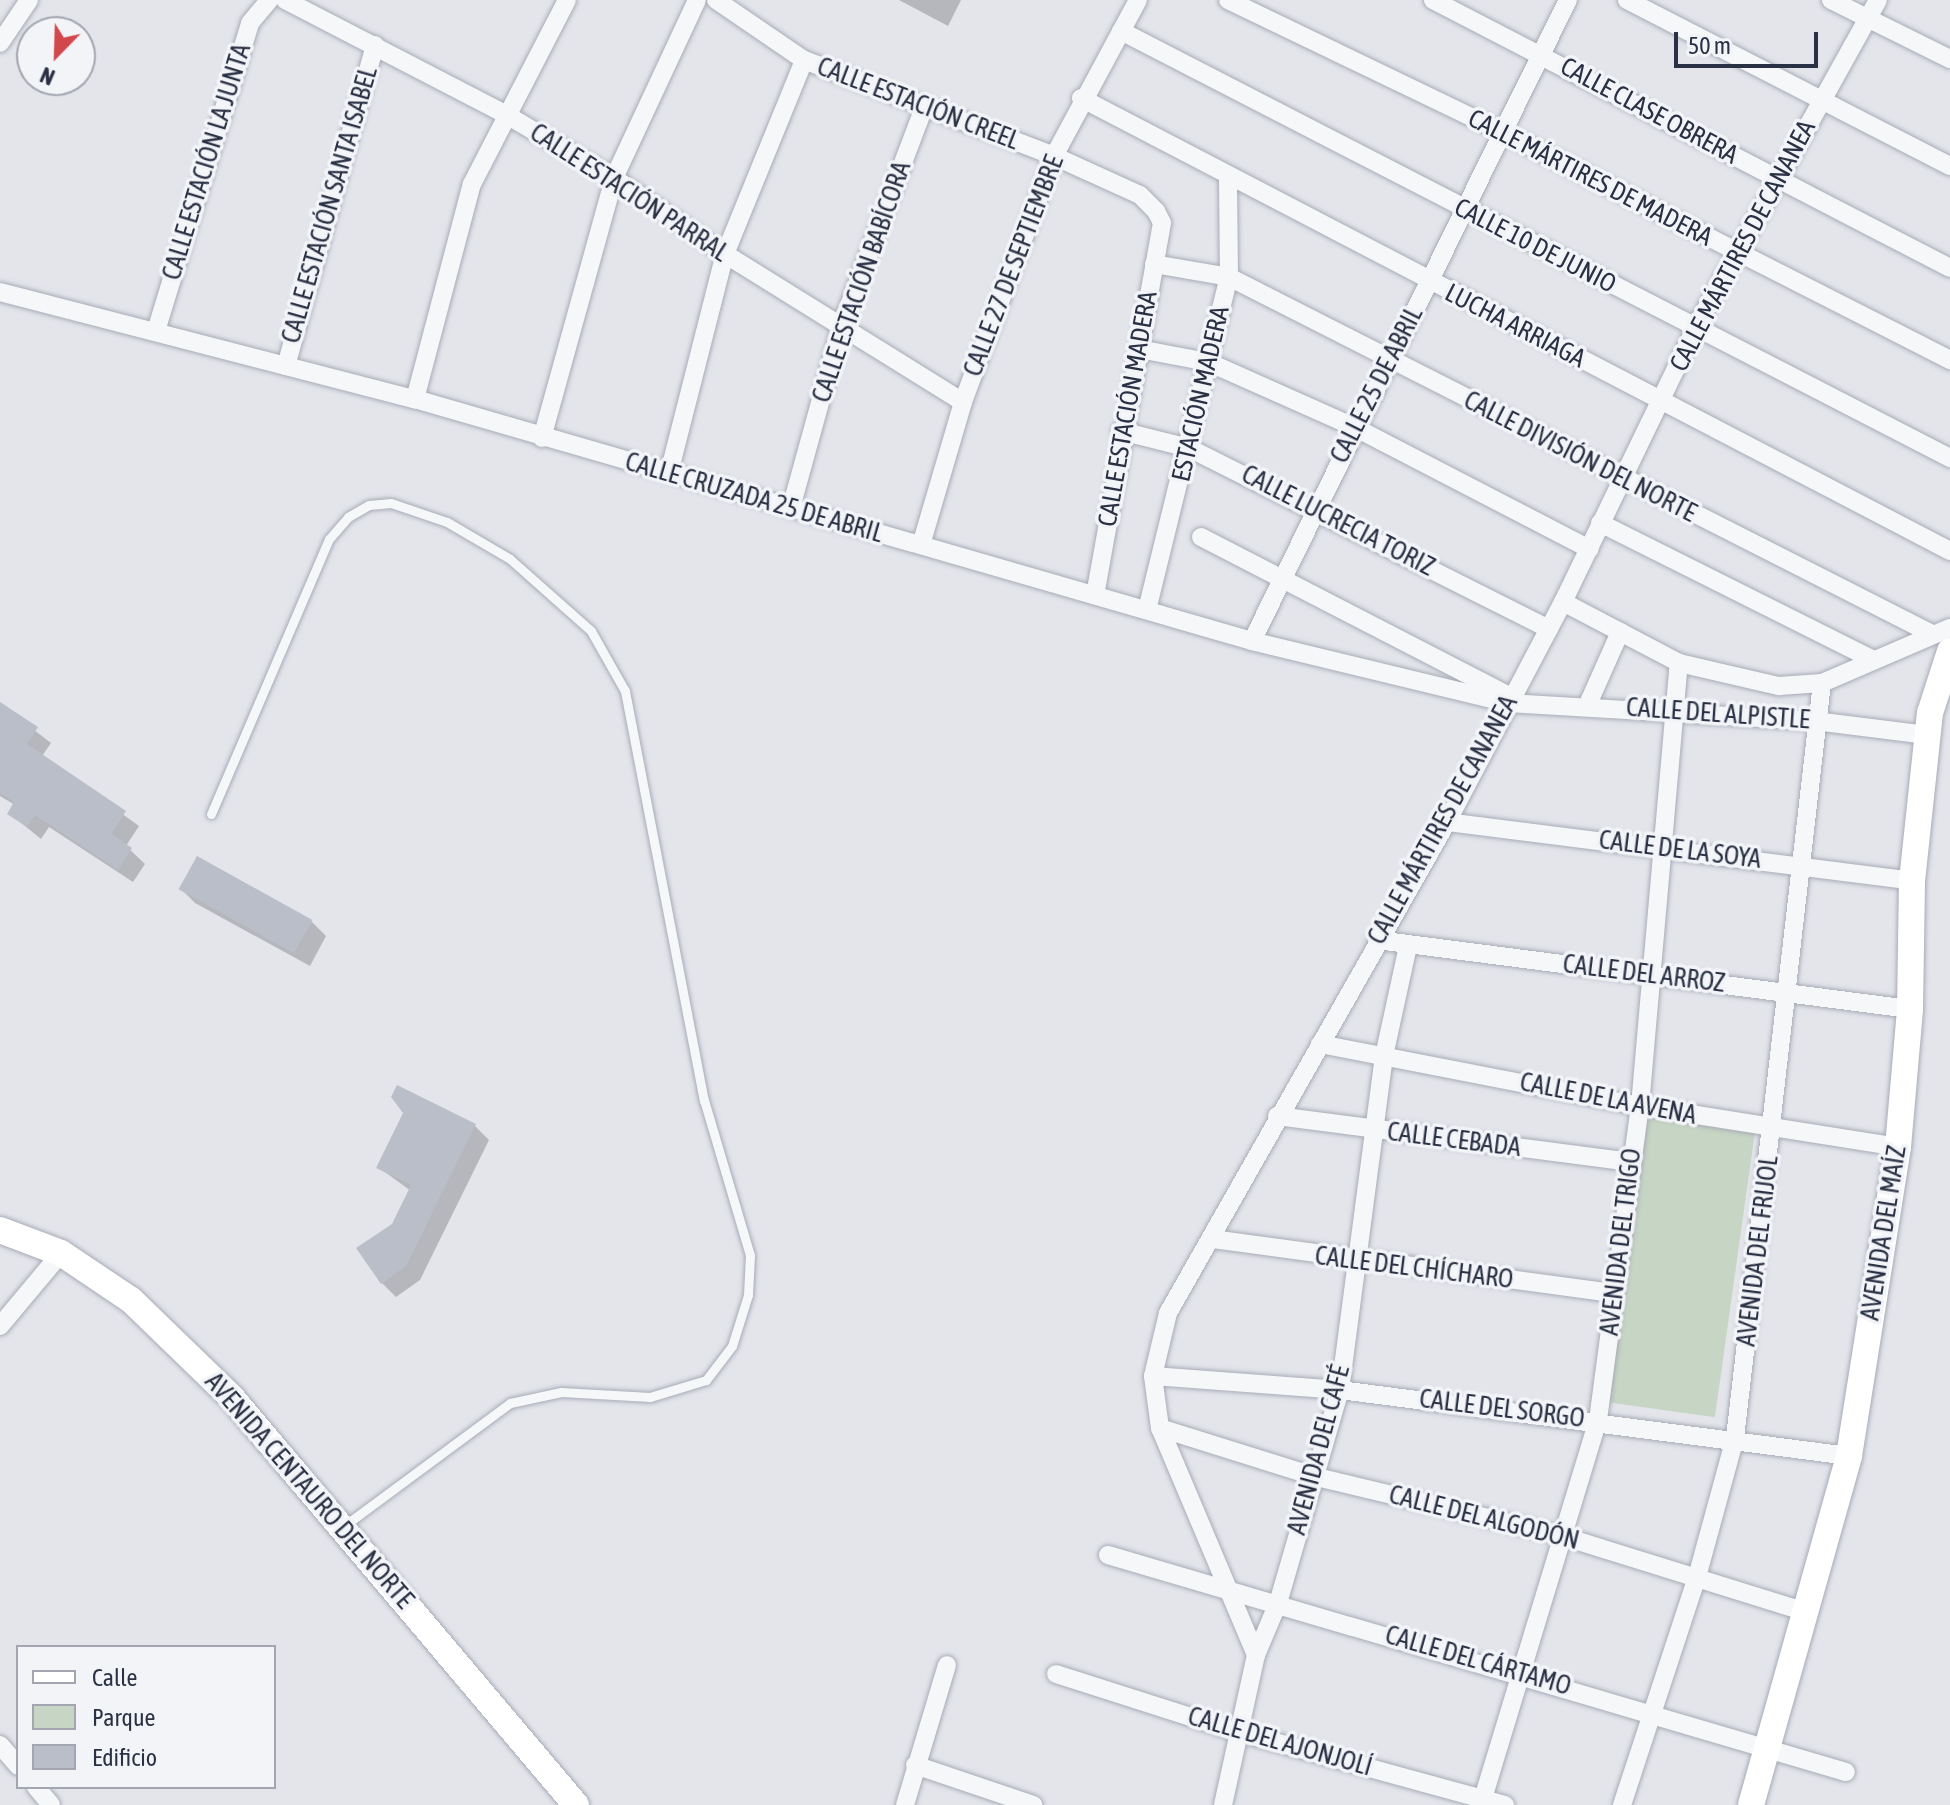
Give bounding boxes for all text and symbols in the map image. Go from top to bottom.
north arrow [16,16,96,96]
scale bar [1678,16,1822,66]
text: 50 m [1688,32,1731,59]
street label: CALLE ESTACIÓN LA JUNTA [156,40,258,284]
street label: CALLE ESTACIÓN CREEL [813,51,1023,157]
street label: CALLE CLASE OBRERA [1555,51,1743,171]
text: N [36,62,58,91]
street label: CALLE ESTACIÓN SANTA ISABEL [276,63,384,347]
street label: CALLE MÁRTIRES DE MADERA [1463,103,1717,253]
street label: CALLE MÁRTIRES DE CANANEA [1664,115,1822,377]
street label: CALLE ESTACIÓN PARRAL [524,117,734,269]
street label: CALLE 27 DE SEPTIEMBRE [957,151,1071,381]
street label: CALLE ESTACIÓN BABÍCORA [806,157,918,407]
street label: CALLE 10 DE JUNIO [1449,192,1621,300]
street label: LUCHA ARRIAGA [1440,277,1590,375]
street label: CALLE ESTACIÓN MADERA [1092,289,1164,529]
street label: CALLE 25 DE ABRIL [1324,302,1430,468]
street label: ESTACIÓN MADERA [1166,303,1236,485]
street label: CALLE DIVISIÓN DEL NORTE [1459,385,1701,529]
street label: CALLE CRUZADA 25 DE ABRIL [622,446,886,550]
street label: CALLE LUCRECIA TORIZ [1236,459,1440,583]
street label: CALLE MÁRTIRES DE CANANEA [1362,690,1524,950]
street label: CALLE DEL ALPISTLE [1625,692,1811,736]
street label: CALLE DE LA SOYA [1597,825,1763,875]
street label: CALLE DEL ARROZ [1561,949,1727,999]
street label: CALLE DE LA AVENA [1517,1067,1699,1131]
street label: CALLE CEBADA [1385,1116,1523,1164]
street label: AVENIDA DEL MAÍZ [1855,1143,1913,1323]
street label: AVENIDA DEL TRIGO [1594,1147,1648,1337]
street label: AVENIDA DEL FRIJOL [1731,1154,1785,1348]
street label: CALLE DEL CHÍCHARO [1313,1240,1515,1296]
street label: AVENIDA DEL CAFÉ [1281,1362,1357,1538]
street label: AVENIDA CENTAURO DEL NORTE [198,1367,420,1615]
street label: CALLE DEL SORGO [1418,1383,1586,1435]
street label: CALLE DEL ALGODÓN [1386,1479,1582,1557]
street label: CALLE DEL CÁRTAMO [1382,1620,1574,1702]
legend [16,1645,276,1789]
text: Calle [92,1664,137,1691]
street label: CALLE DEL AJONJOLÍ [1184,1701,1376,1783]
text: Parque [92,1704,155,1731]
text: Edificio [92,1744,157,1771]

